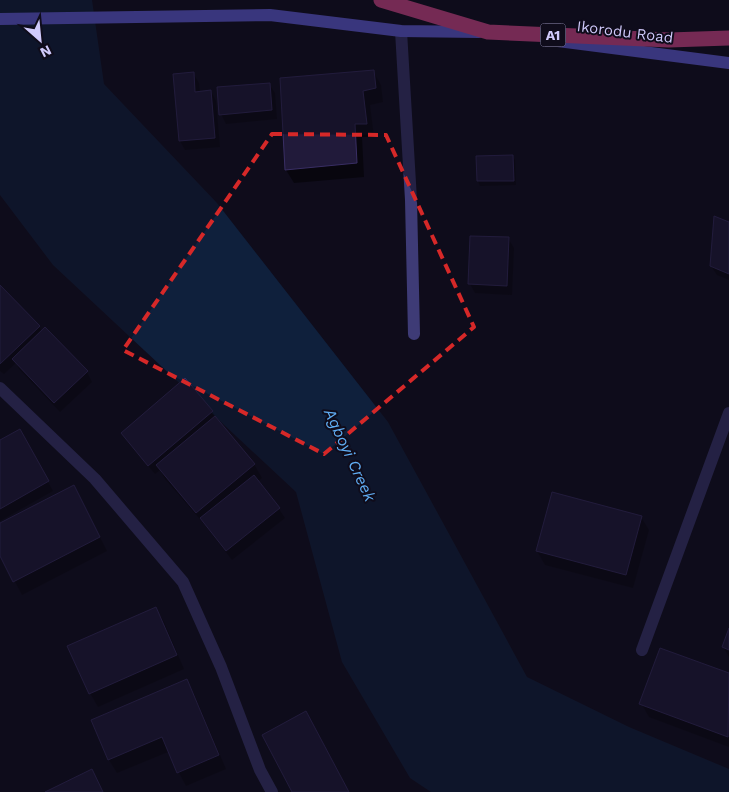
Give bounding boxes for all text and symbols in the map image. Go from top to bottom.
north arrow [15,15,65,65]
street label: Ikorodu Road [576,17,674,47]
road number: A1 [540,24,566,46]
text: N [38,42,54,61]
water label: Agboyi Creek [320,405,380,506]

